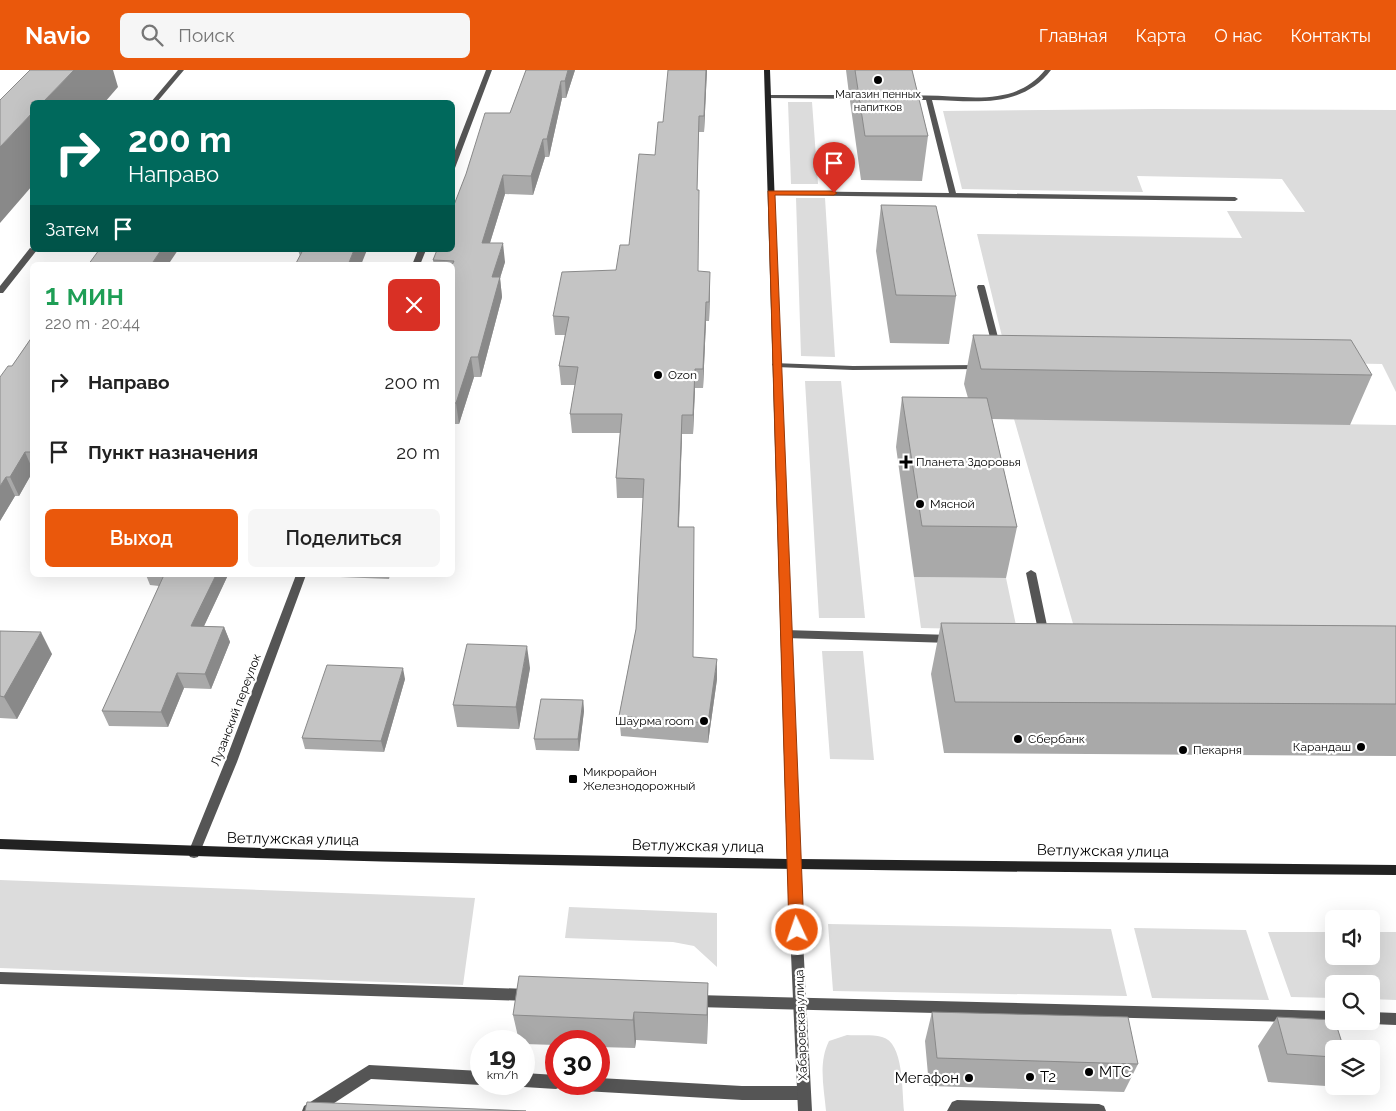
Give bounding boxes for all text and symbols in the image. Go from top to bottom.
search box [120,13,470,58]
text: Navio [25,21,90,50]
icon: search [138,21,166,49]
text: Поиск [178,24,235,46]
text: Главная [1039,25,1107,46]
text: Карта [1135,25,1186,46]
text: О нас [1214,25,1262,46]
text: Контакты [1290,25,1371,46]
marker: Магазин пенных напитков [872,74,884,86]
place label: Магазин пенных напитков [835,88,921,114]
text: 200 m [128,119,232,160]
icon: right [45,120,110,185]
pin [813,142,855,193]
icon: arrive [820,149,848,177]
text: Направо [128,161,219,187]
icon: arrive [109,215,137,243]
text: Затем [45,218,99,240]
text: 1 мин [45,277,124,312]
button: close [388,279,440,331]
text: 220 m · 20:44 [45,314,140,333]
icon: right [45,368,73,396]
place label: Ozon [668,368,697,382]
marker: Ozon [652,369,664,381]
text: Направо [88,371,169,393]
text: 200 m [385,371,440,393]
icon: arrive [45,438,73,466]
text: Пункт назначения [88,441,258,463]
text: 20 m [396,441,440,463]
place label: Планета Здоровья [916,455,1021,469]
marker: Планета Здоровья [900,456,912,468]
place label: Мясной [930,497,975,511]
marker: Мясной [914,498,926,510]
button: Выход [45,509,238,567]
button: Поделиться [248,509,440,567]
street label: Лузанский переулок [208,652,264,768]
place label: Шаурма room [615,714,694,728]
marker: Шаурма room [698,715,710,727]
place label: Сбербанк [1028,732,1085,746]
marker: Сбербанк [1012,733,1024,745]
place label: Карандаш [1293,740,1351,754]
marker: Карандаш [1355,741,1367,753]
place label: Пекарня [1193,743,1242,757]
marker: Пекарня [1177,744,1189,756]
place label: Микрорайон Железнодорожный [583,765,695,793]
marker: Микрорайон Железнодорожный [567,773,579,785]
street label: Ветлужская улица [227,829,359,849]
street label: Ветлужская улица [632,836,764,856]
street label: Ветлужская улица [1037,841,1169,861]
position arrow [770,903,822,955]
map controls [1325,910,1380,1095]
button: sound [1325,910,1380,965]
street label: Хабаровская улица [792,969,810,1081]
button: search [1325,975,1380,1030]
speed limit sign: 30 [545,1030,610,1095]
button: layers [1325,1040,1380,1095]
text: 19 [489,1041,516,1071]
place label: МТС [1099,1063,1131,1081]
marker: МТС [1083,1066,1095,1078]
text: km/h [487,1068,518,1082]
place label: T2 [1040,1068,1056,1086]
place label: Мегафон [895,1069,959,1087]
marker: T2 [1024,1071,1036,1083]
marker: Мегафон [963,1072,975,1084]

